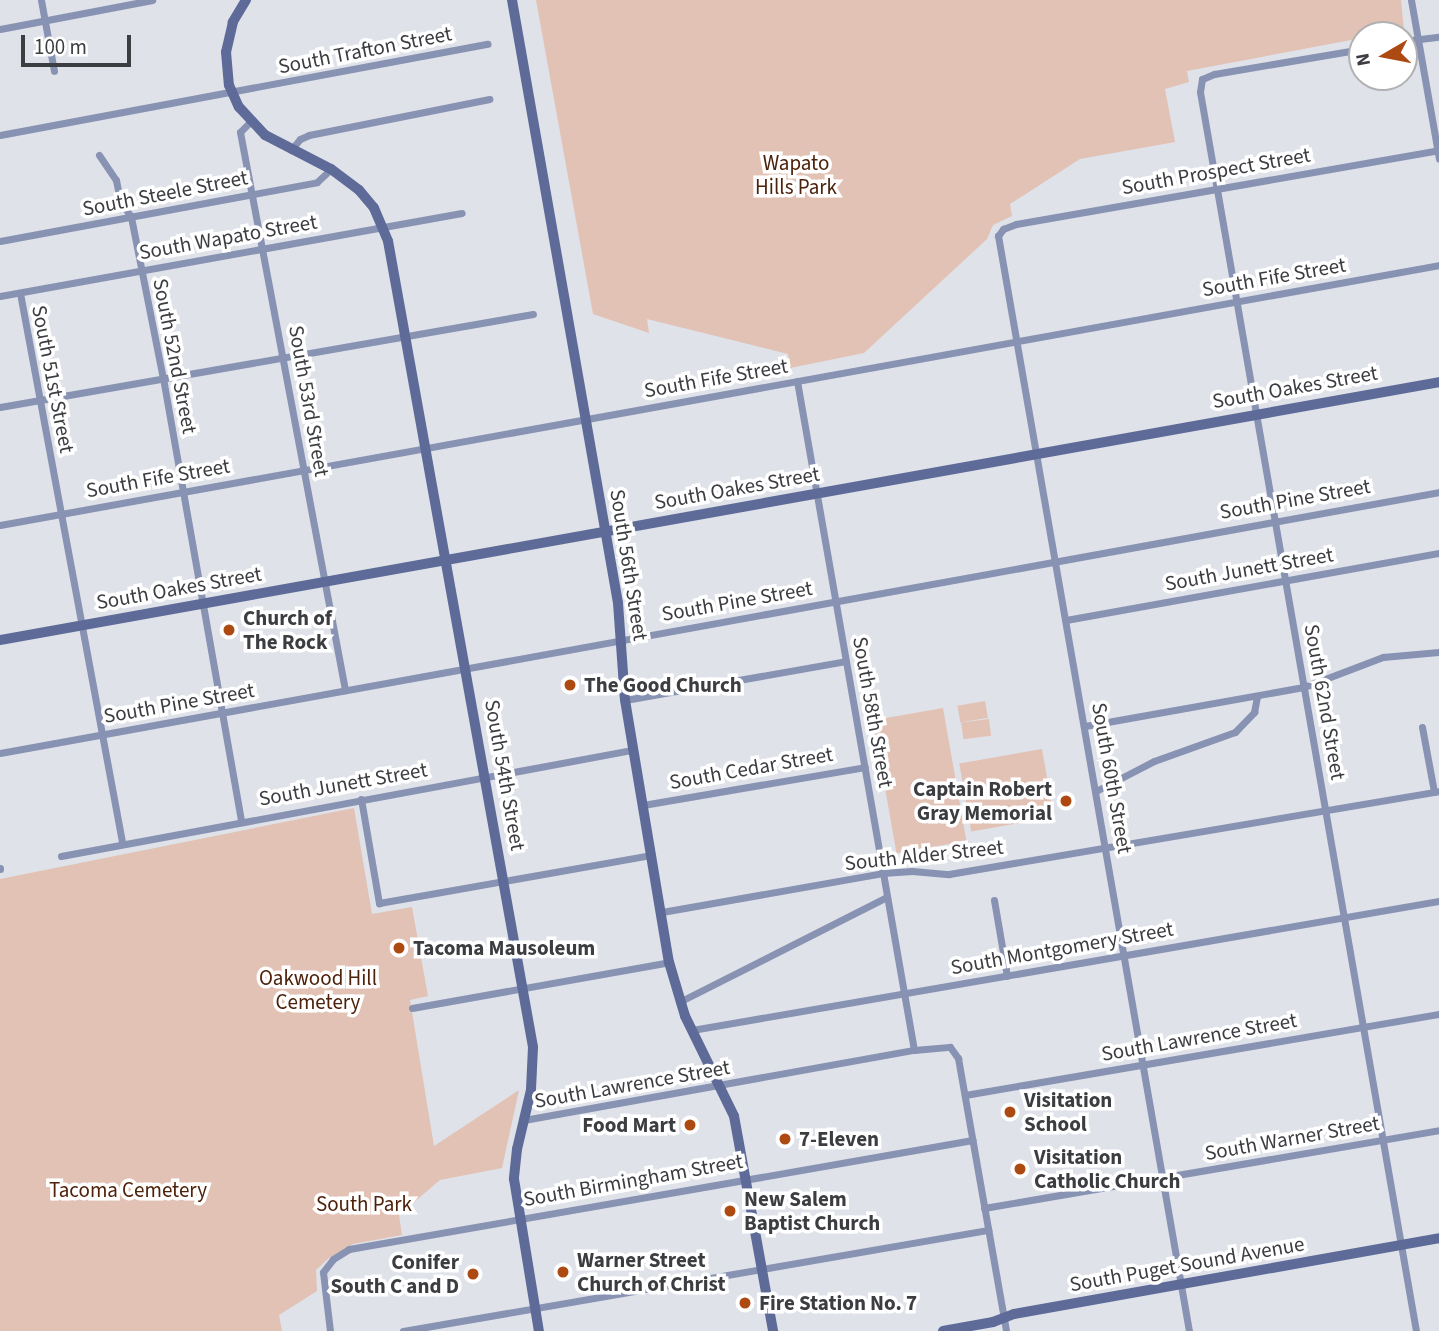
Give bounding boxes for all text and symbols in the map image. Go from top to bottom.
scale bar [24,21,135,65]
street label: South Trafton Street [276,21,454,79]
north arrow [1348,21,1418,91]
text: 100 m [34,32,87,62]
text: N [1349,51,1378,68]
street label: South Prospect Street [1120,142,1312,200]
park label: Wapato Hills Park [755,150,837,200]
street label: South Steele Street [80,165,250,221]
street label: South Wapato Street [137,209,319,265]
street label: South Fife Street [1200,252,1348,302]
street label: South 52nd Street [148,276,202,436]
street label: South 51st Street [26,303,80,455]
street label: South 53rd Street [283,323,335,479]
street label: South Fife Street [642,353,790,403]
street label: South Oakes Street [1210,360,1380,414]
street label: South Fife Street [84,453,232,503]
street label: South Oakes Street [652,461,822,515]
street label: South Pine Street [1218,473,1372,525]
street label: South 56th Street [605,487,653,643]
street label: South Junett Street [1163,542,1335,596]
street label: South Oakes Street [94,561,264,615]
street label: South Pine Street [660,575,814,627]
place label: Church of The Rock [243,605,332,655]
marker: Church of The Rock [221,622,237,638]
street label: South 62nd Street [1299,622,1351,782]
street label: South 58th Street [847,634,899,790]
place label: The Good Church [584,672,742,698]
street label: South Pine Street [102,677,256,729]
marker: The Good Church [562,677,578,693]
street label: South 54th Street [479,697,531,853]
street label: South 60th Street [1086,700,1138,856]
street label: South Cedar Street [667,741,835,795]
street label: South Junett Street [257,757,429,811]
place label: Captain Robert Gray Memorial [913,776,1052,826]
marker: Captain Robert Gray Memorial [1058,793,1074,809]
street label: South Alder Street [843,834,1005,876]
street label: South Montgomery Street [949,916,1175,980]
place label: Tacoma Mausoleum [413,935,595,961]
marker: Tacoma Mausoleum [391,940,407,956]
park label: Oakwood Hill Cemetery [259,965,377,1015]
street label: South Lawrence Street [1099,1007,1299,1067]
street label: South Lawrence Street [532,1054,732,1114]
place label: Visitation School [1024,1087,1112,1137]
marker: Visitation School [1002,1104,1018,1120]
street label: South Warner Street [1203,1110,1381,1166]
place label: Food Mart [582,1112,676,1138]
marker: Food Mart [682,1117,698,1133]
place label: 7-Eleven [799,1126,879,1152]
marker: 7-Eleven [777,1131,793,1147]
place label: Visitation Catholic Church [1034,1144,1181,1194]
street label: South Birmingham Street [521,1148,745,1212]
marker: Visitation Catholic Church [1012,1161,1028,1177]
park label: Tacoma Cemetery [49,1177,207,1203]
place label: New Salem Baptist Church [744,1186,880,1236]
park label: South Park [316,1191,412,1217]
marker: New Salem Baptist Church [722,1203,738,1219]
street label: South Puget Sound Avenue [1068,1231,1306,1297]
place label: Warner Street Church of Christ [577,1247,726,1297]
place label: Conifer South C and D [330,1249,459,1299]
marker: Warner Street Church of Christ [555,1264,571,1280]
marker: Conifer South C and D [465,1266,481,1282]
place label: Fire Station No. 7 [759,1290,917,1316]
marker: Fire Station No. 7 [737,1295,753,1311]

